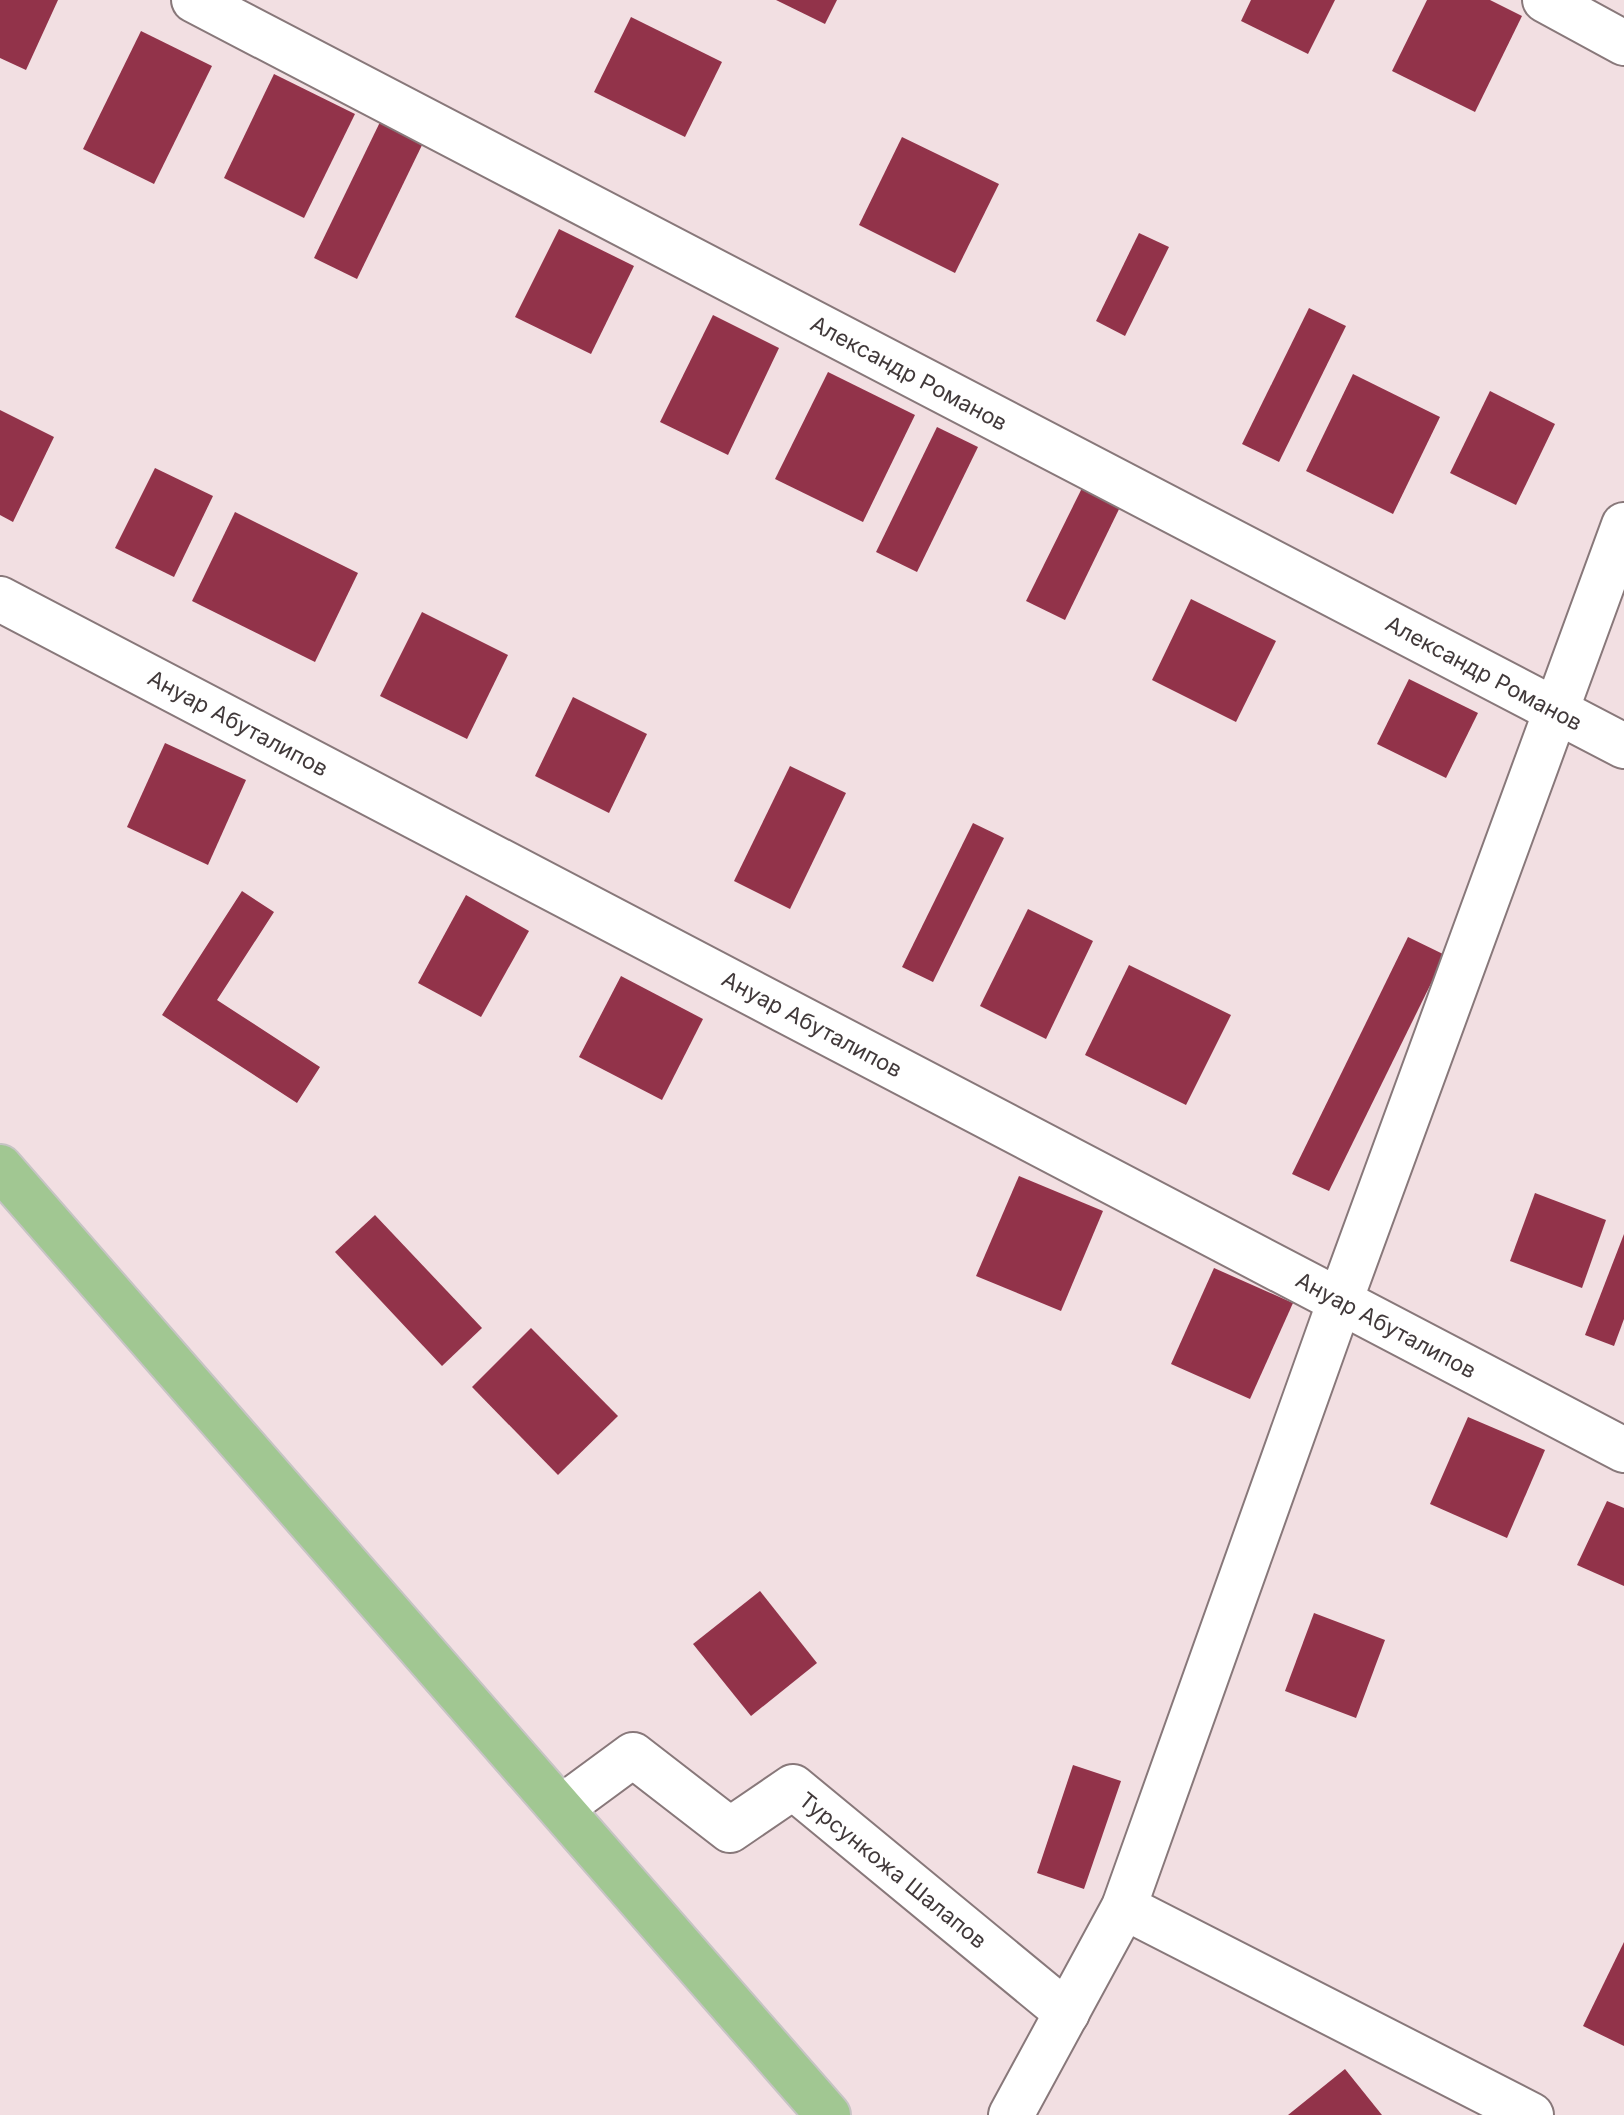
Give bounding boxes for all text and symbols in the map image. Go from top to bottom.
street label: Александр Романов [806,310,1012,436]
street label: Александр Романов [1381,610,1587,736]
street label: Ануар Абуталипов [144,665,332,781]
street label: Ануар Абуталипов [718,966,906,1082]
street label: Ануар Абуталипов [1292,1267,1480,1383]
street label: Турсункожа Шалапов [794,1786,992,1954]

